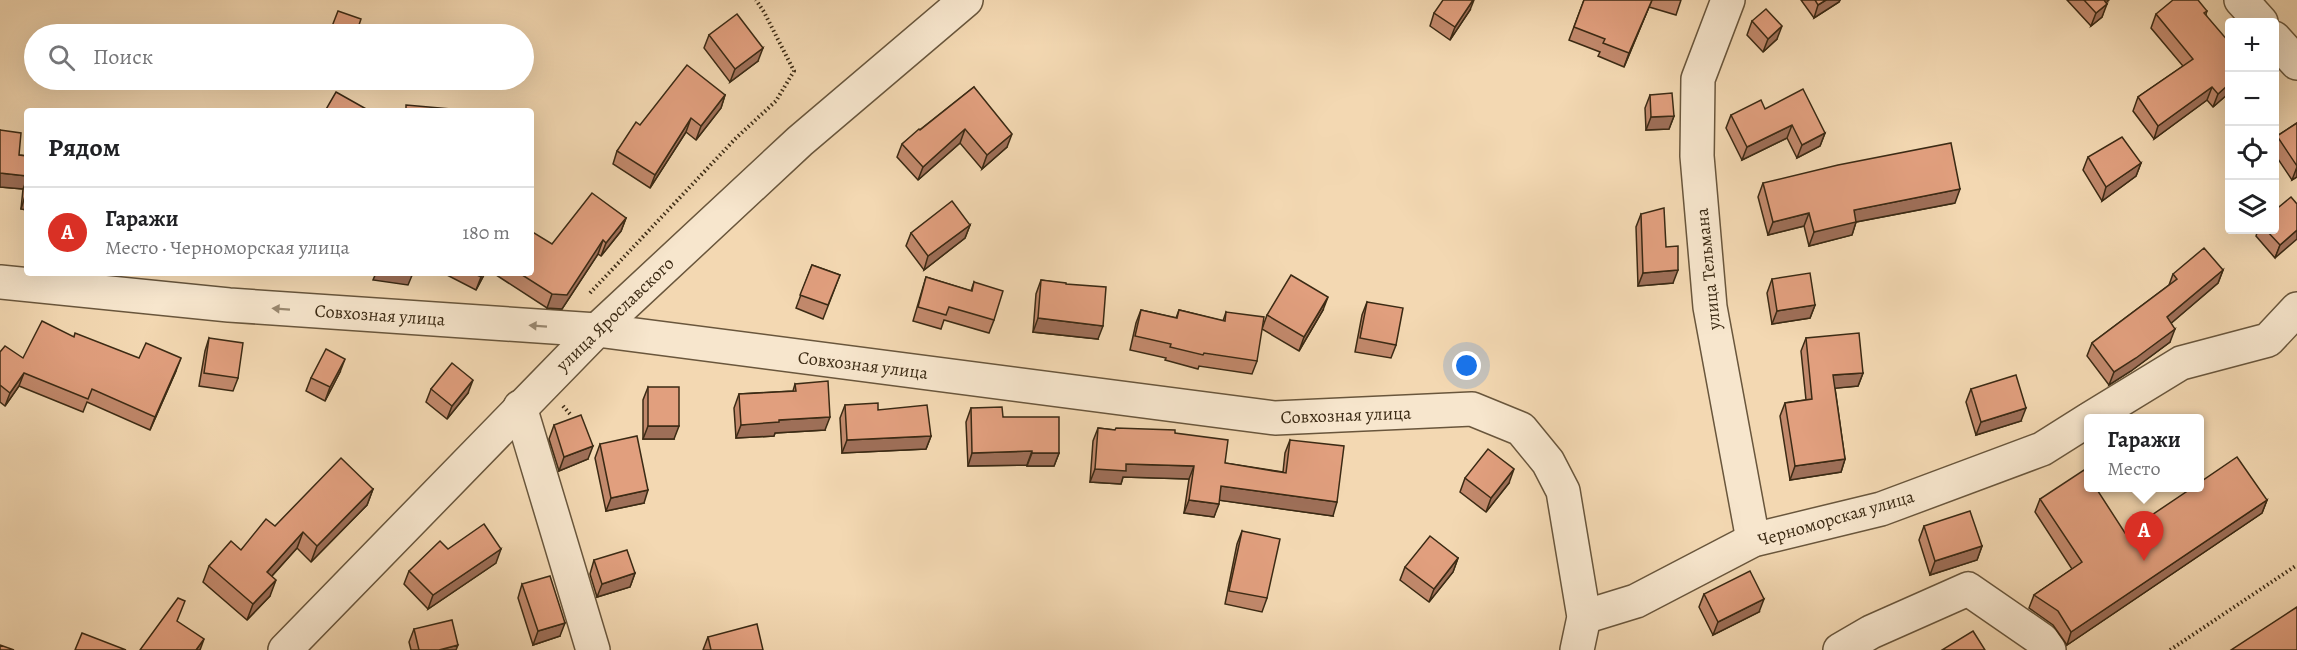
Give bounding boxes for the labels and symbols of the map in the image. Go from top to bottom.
street label: улица Тельмана [1690,206,1726,332]
street label: улица Ярославского [550,251,679,377]
street label: Совхозная улица [314,298,447,332]
one-way arrow [271,304,290,313]
one-way arrow [529,321,548,330]
street label: Совхозная улица [797,345,930,385]
your location [1452,351,1481,380]
street label: Совхозная улица [1280,401,1413,429]
street label: Черноморская улица [1755,484,1918,552]
pin: A [2124,512,2164,561]

